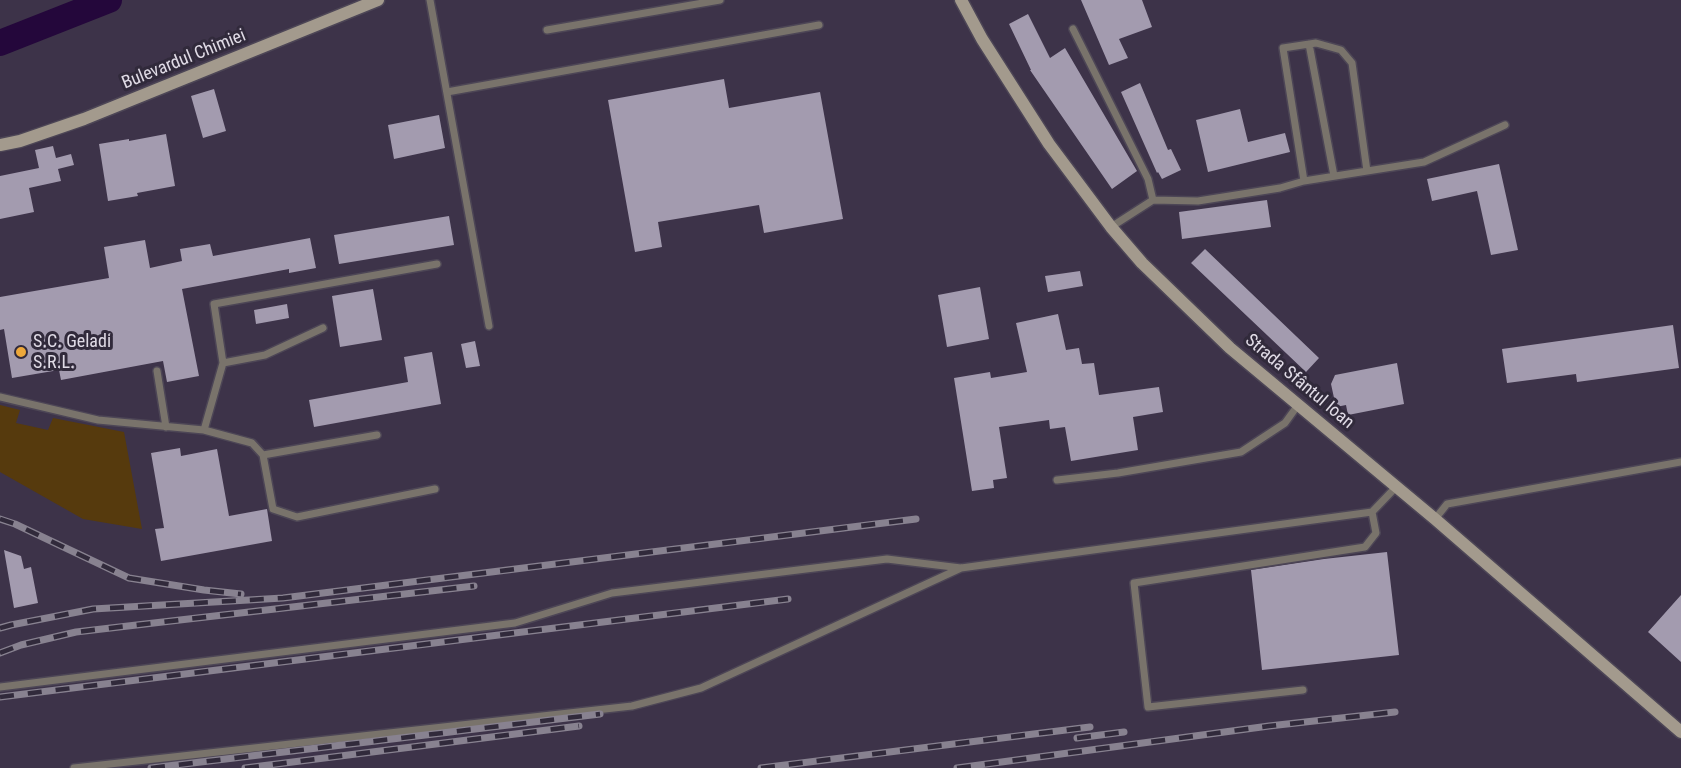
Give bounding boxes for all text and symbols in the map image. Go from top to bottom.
street label: Bulevardul Chimiei [119,25,249,95]
street label: Strada Sfântul Ioan [1240,330,1358,434]
place label: S.C. Geladi S.R.L. [33,331,111,374]
marker: S.C. Geladi S.R.L. [14,345,28,359]

